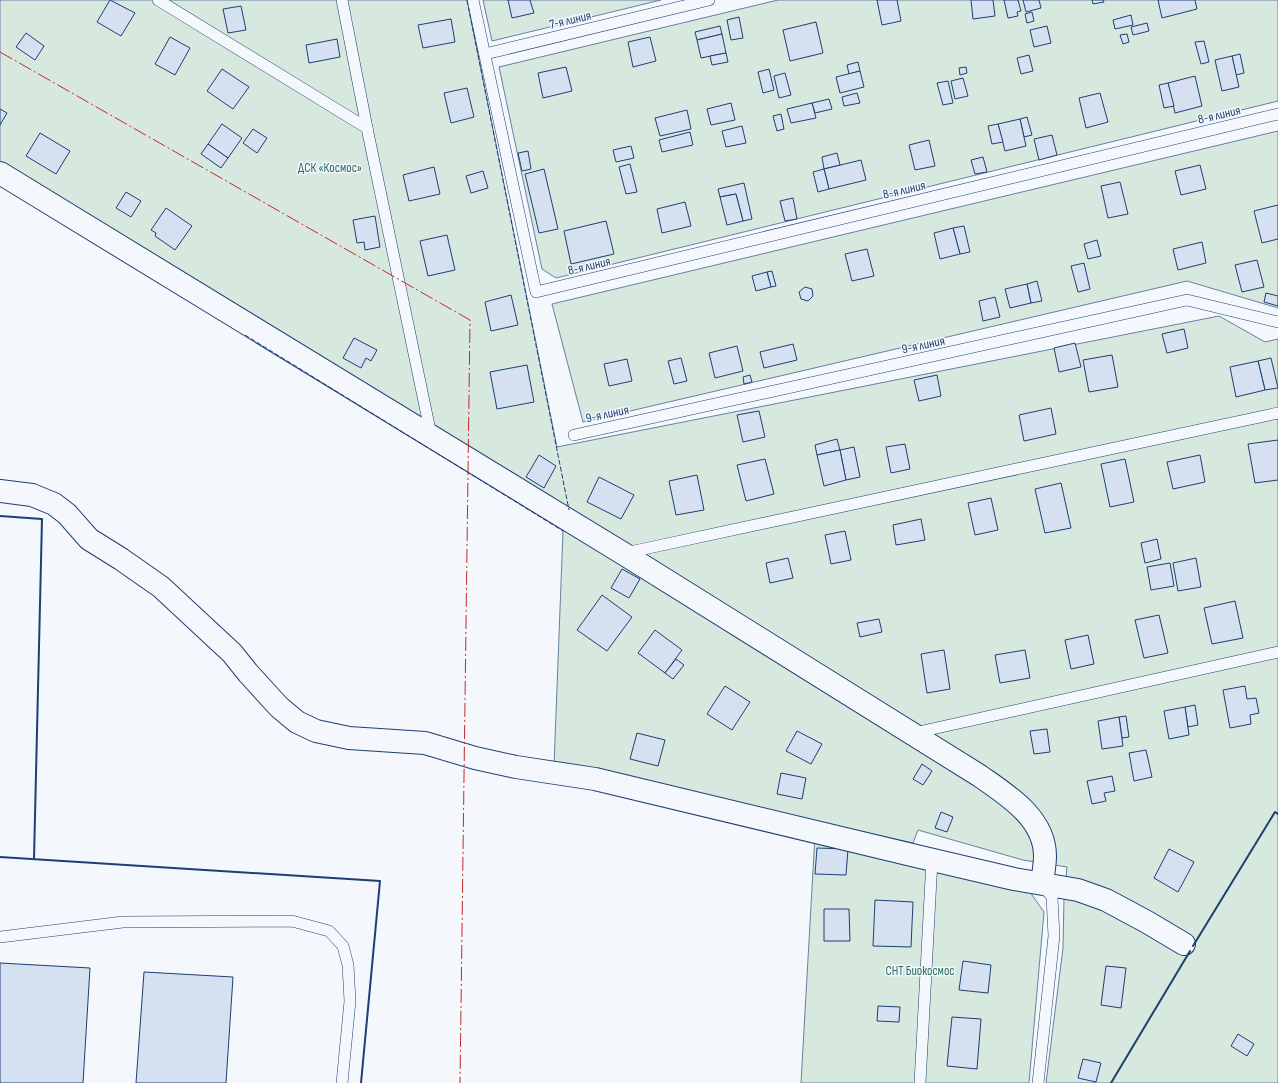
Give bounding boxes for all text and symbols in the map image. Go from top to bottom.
street label: 7-я линия [548,7,593,33]
street label: 8-я линия [1196,102,1242,128]
park label: ДСК «Космос» [298,160,362,176]
street label: 8-я линия [881,177,927,203]
street label: 8-я линия [566,253,612,279]
street label: 9-я линия [900,333,946,357]
street label: 9-я линия [584,402,630,426]
park label: СНТ Биокосмос [885,963,955,979]

